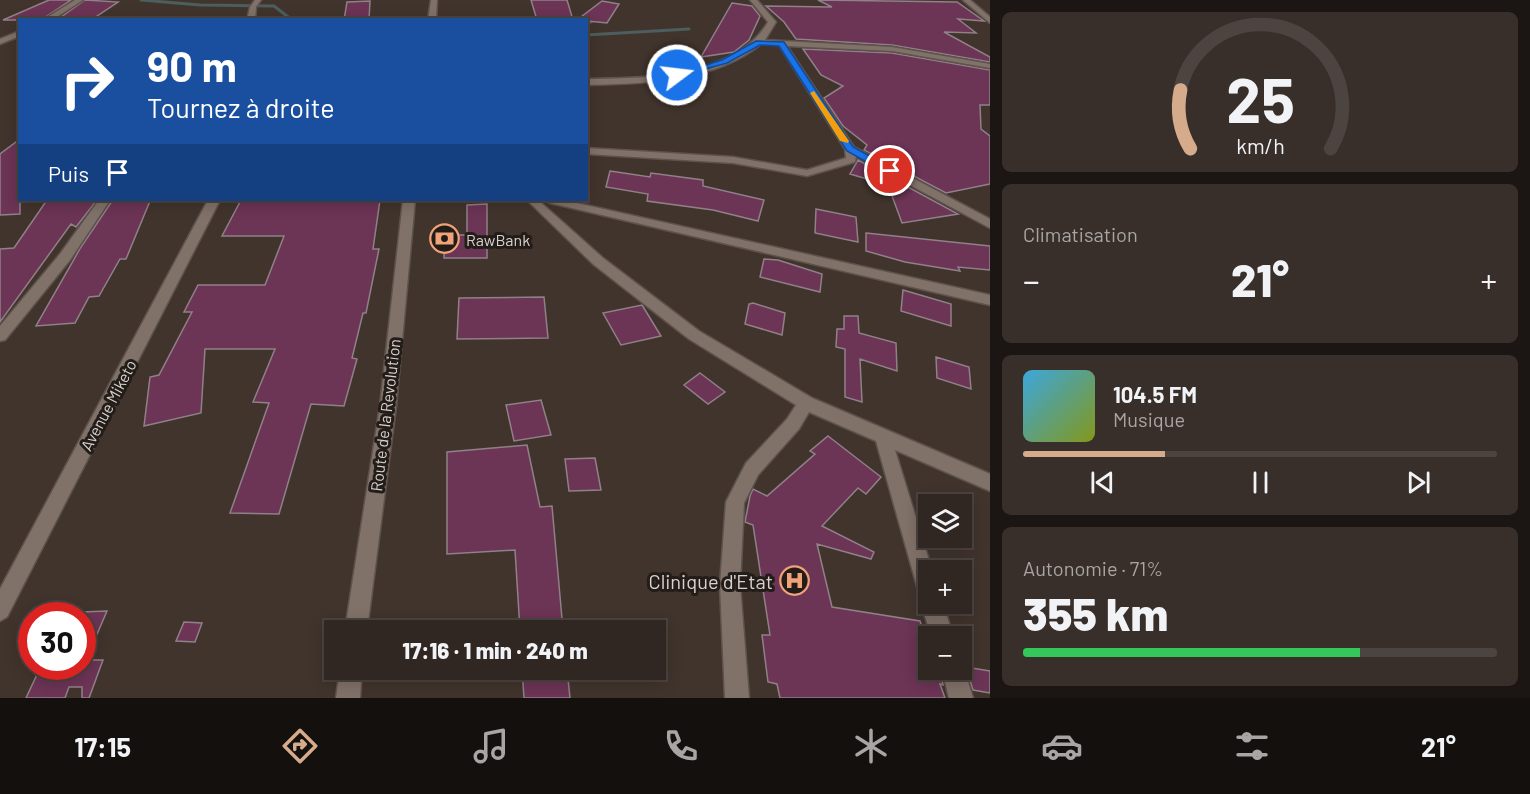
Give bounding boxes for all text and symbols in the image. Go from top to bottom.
text: 90 m [147,40,237,90]
icon: right [48,42,126,120]
position arrow [645,43,709,107]
text: 25 [1226,61,1294,135]
text: Tournez à droite [147,91,335,123]
text: km/h [1236,133,1284,158]
pin [864,145,915,196]
icon: arrive [873,154,906,187]
icon: arrive [101,156,134,189]
text: Puis [48,160,89,186]
text: Climatisation [1023,222,1138,246]
bank icon: RawBank [429,223,461,255]
place label: RawBank [466,230,530,249]
text: 21° [1231,252,1289,306]
text: − [1023,260,1040,300]
text: + [1480,260,1497,300]
street label: Route de la Revolution [366,338,404,492]
street label: Avenue Miketo [76,356,140,454]
text: 104.5 FM [1113,381,1197,407]
text: Musique [1113,407,1185,431]
icon: previous [1086,466,1119,499]
icon: pause [1244,466,1277,499]
icon: next [1402,466,1435,499]
map controls [918,494,972,680]
button: layers [918,494,972,548]
text: Autonomie · 71% [1023,556,1163,580]
button: + [918,560,972,614]
hospital icon: Clinique d'Etat [778,565,810,597]
place label: Clinique d'Etat [649,569,773,593]
text: 355 km [1023,586,1168,640]
speed limit sign: 30 [18,602,96,680]
button: − [918,626,972,680]
text: 17:16 · 1 min · 240 m [402,637,588,663]
icon: directions [279,725,321,767]
icon: music [470,725,512,767]
icon: phone [660,725,702,767]
icon: climate [850,725,892,767]
icon: car [1041,725,1083,767]
icon: filters [1231,725,1273,767]
text: 17:15 [74,730,131,762]
text: 21° [1421,730,1456,762]

